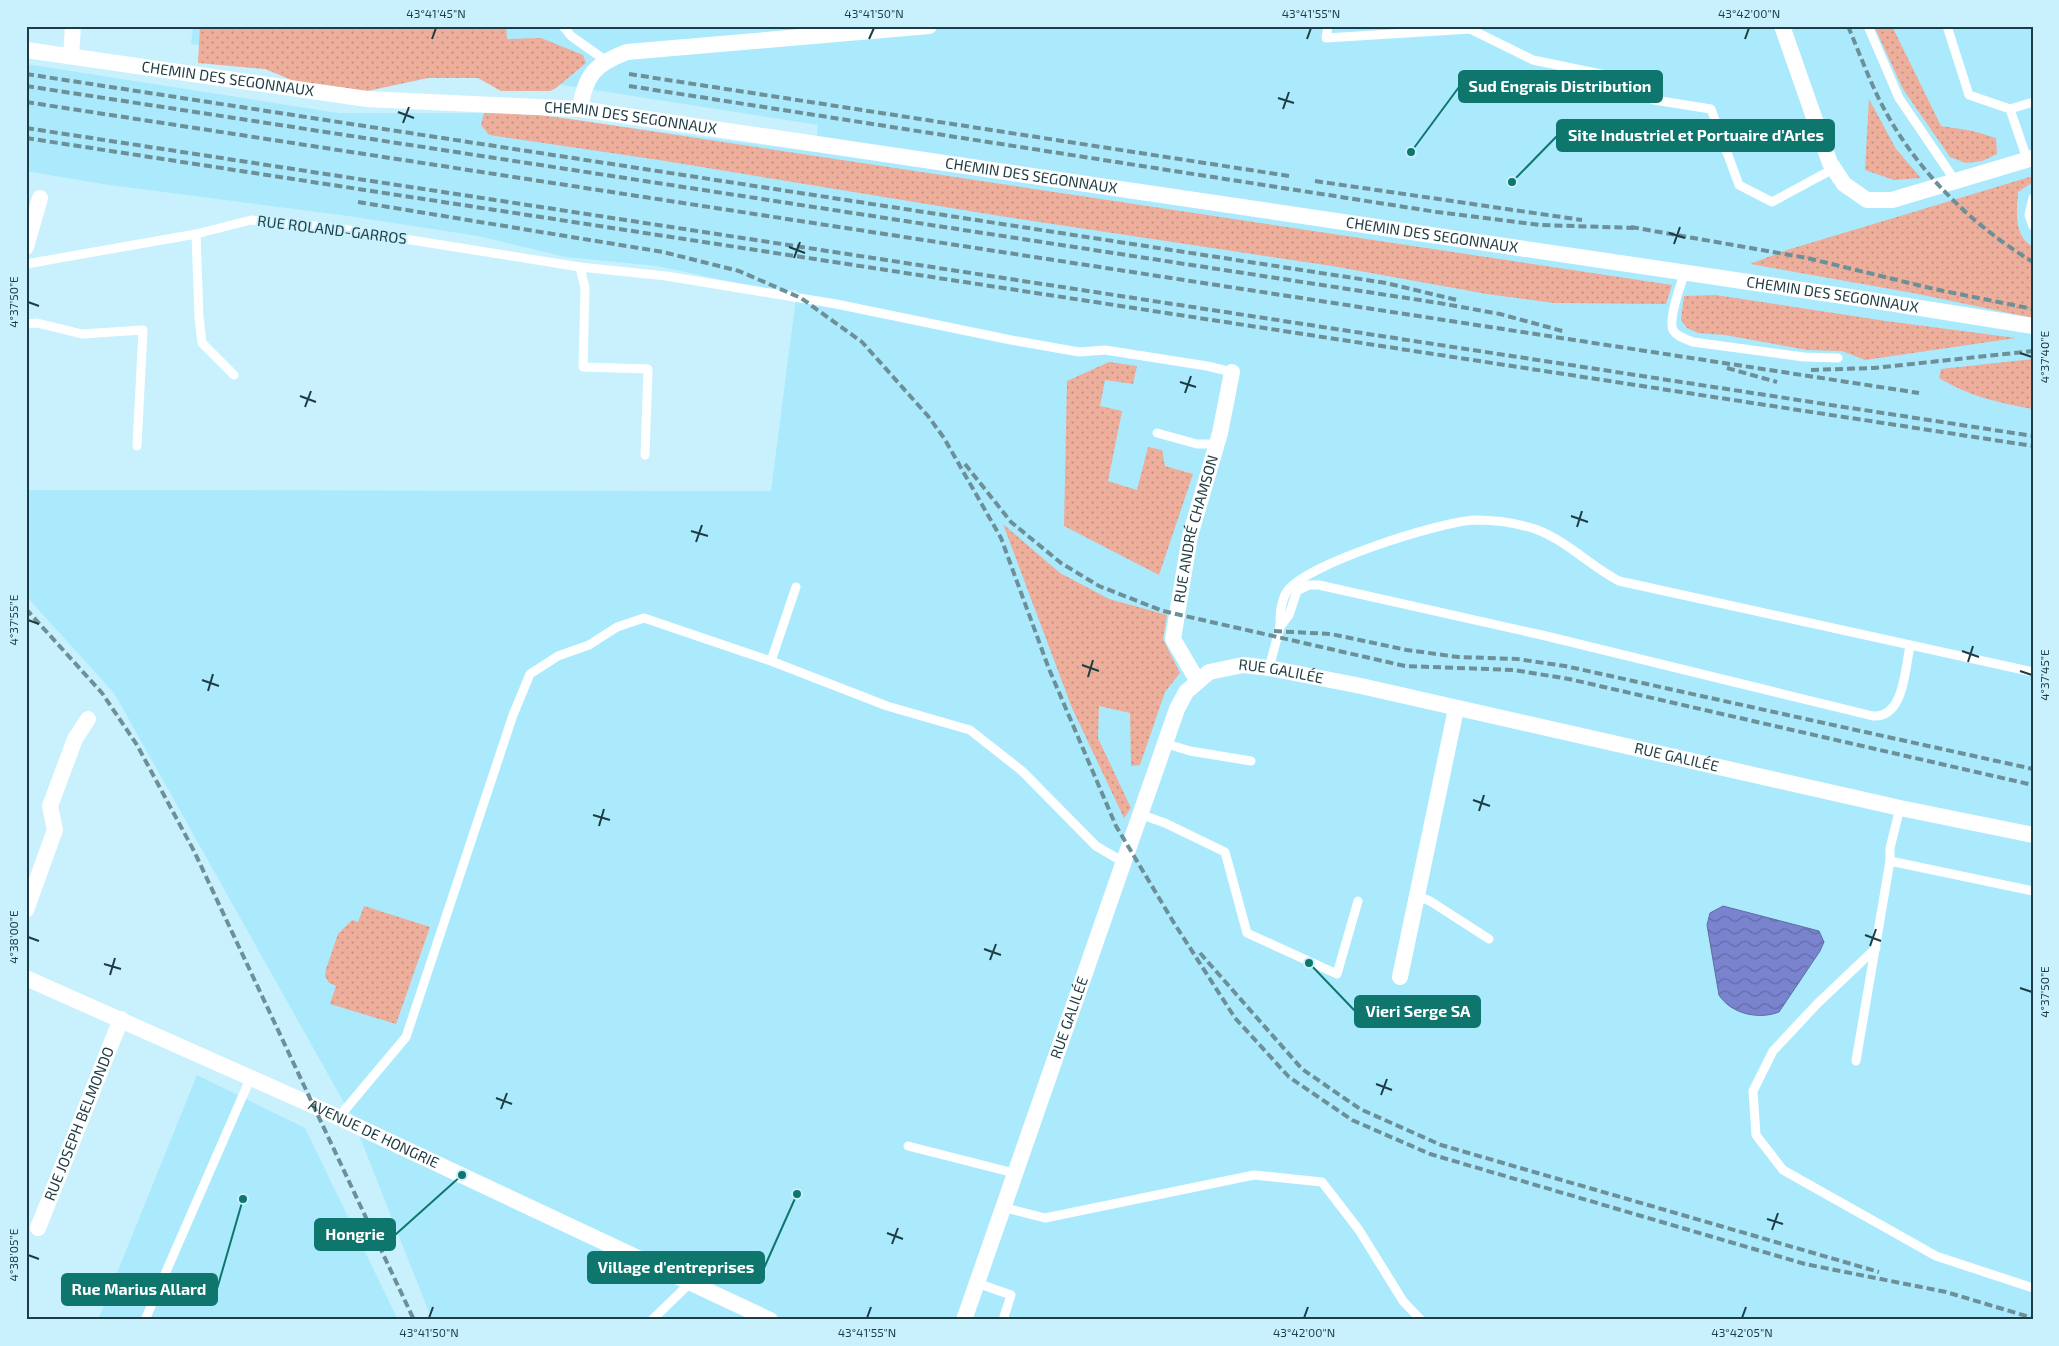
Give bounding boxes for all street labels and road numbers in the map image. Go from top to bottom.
street label: CHEMIN DES SEGONNAUX [141,57,315,99]
street label: CHEMIN DES SEGONNAUX [544,97,718,137]
street label: CHEMIN DES SEGONNAUX [944,153,1119,196]
street label: RUE ROLAND-GARROS [256,211,408,247]
street label: CHEMIN DES SEGONNAUX [1345,213,1519,256]
street label: CHEMIN DES SEGONNAUX [1745,272,1920,316]
street label: RUE ANDRÉ CHAMSON [1169,453,1221,604]
street label: RUE GALILÉE [1238,655,1325,686]
street label: RUE GALILÉE [1633,738,1721,775]
street label: RUE GALILÉE [1046,974,1091,1061]
street label: RUE JOSEPH BELMONDO [40,1044,117,1203]
street label: AVENUE DE HONGRIE [306,1095,442,1171]

